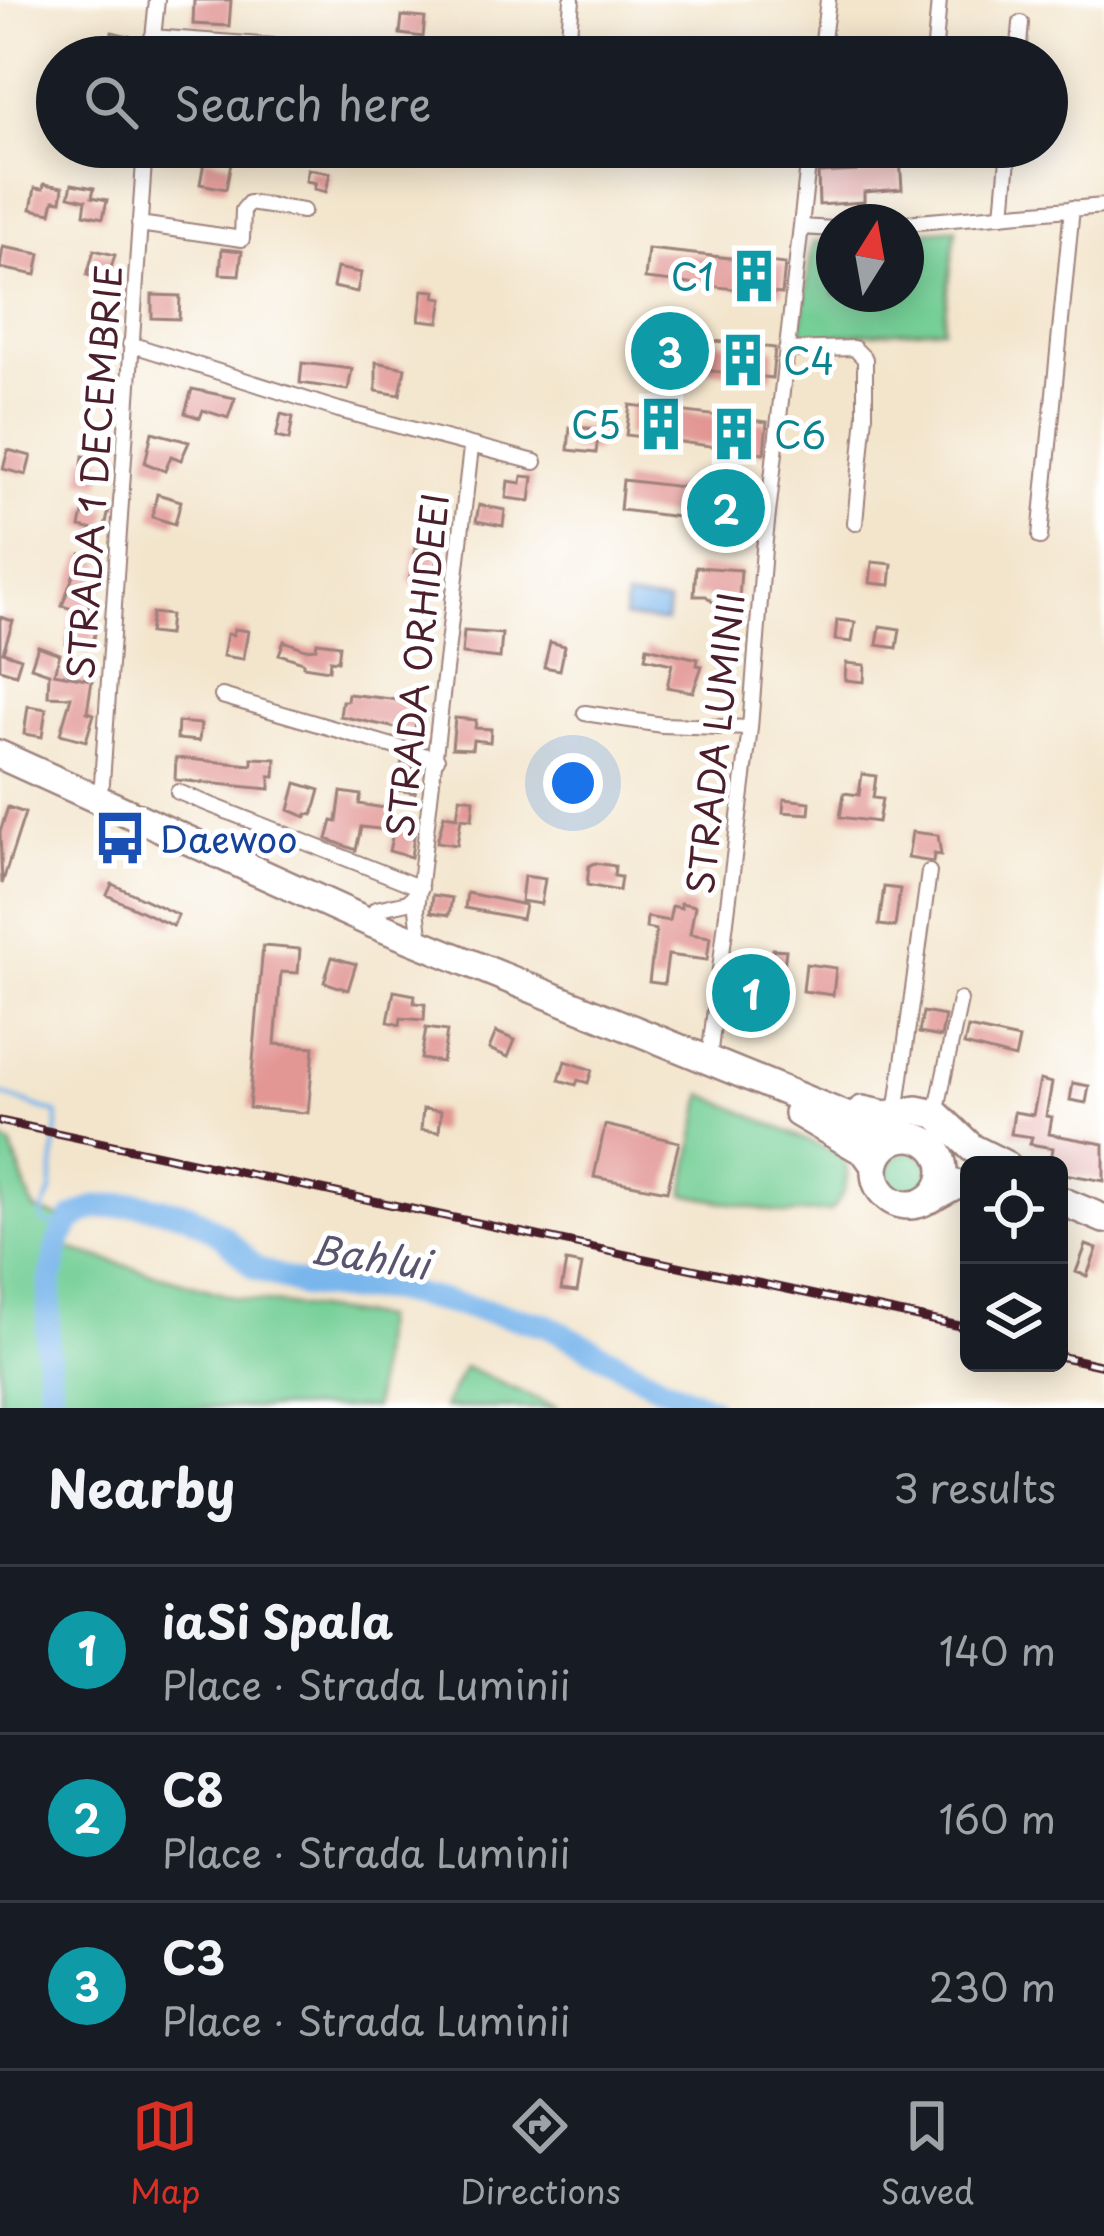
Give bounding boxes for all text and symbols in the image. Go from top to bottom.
search box [36,36,1068,168]
text: Search here [174,68,431,136]
icon: search [78,69,144,135]
north arrow [816,204,924,312]
building icon: C1 [725,247,783,305]
place label: C1 [671,249,714,303]
street label: STRADA 1 DECEMBRIE [52,263,134,681]
pin: 3 [631,306,709,396]
building icon: C4 [714,331,772,389]
place label: C4 [783,333,834,387]
building icon: C5 [632,395,690,453]
place label: C5 [571,397,621,451]
building icon: C6 [705,405,763,463]
place label: C6 [774,407,826,461]
pin: 2 [687,463,765,553]
street label: STRADA ORHIDEEI [371,490,461,840]
street label: STRADA LUMINII [671,589,757,897]
your location [543,753,603,813]
bus stop icon: Daewoo [91,809,149,867]
place label: Daewoo [160,811,298,865]
pin: 1 [712,948,790,1038]
map controls [960,1156,1068,1372]
button: locate [960,1156,1068,1264]
water label: Bahlui [307,1217,438,1293]
button: layers [960,1264,1068,1372]
text: Nearby [48,1448,235,1525]
text: 3 results [893,1457,1056,1516]
text: iaSi Spala [162,1586,393,1654]
text: 1 [78,1620,96,1679]
text: 140 m [939,1620,1056,1679]
text: Place · Strada Luminii [162,1654,570,1713]
text: C8 [162,1754,224,1822]
text: 2 [73,1788,101,1847]
text: 160 m [939,1788,1056,1847]
text: Place · Strada Luminii [162,1822,570,1881]
text: C3 [162,1922,225,1990]
text: 3 [74,1956,100,2015]
text: 230 m [929,1956,1056,2015]
text: Place · Strada Luminii [162,1990,570,2049]
tab: Map [130,2093,200,2215]
tab: Directions [460,2093,621,2215]
tab: Saved [880,2093,974,2215]

